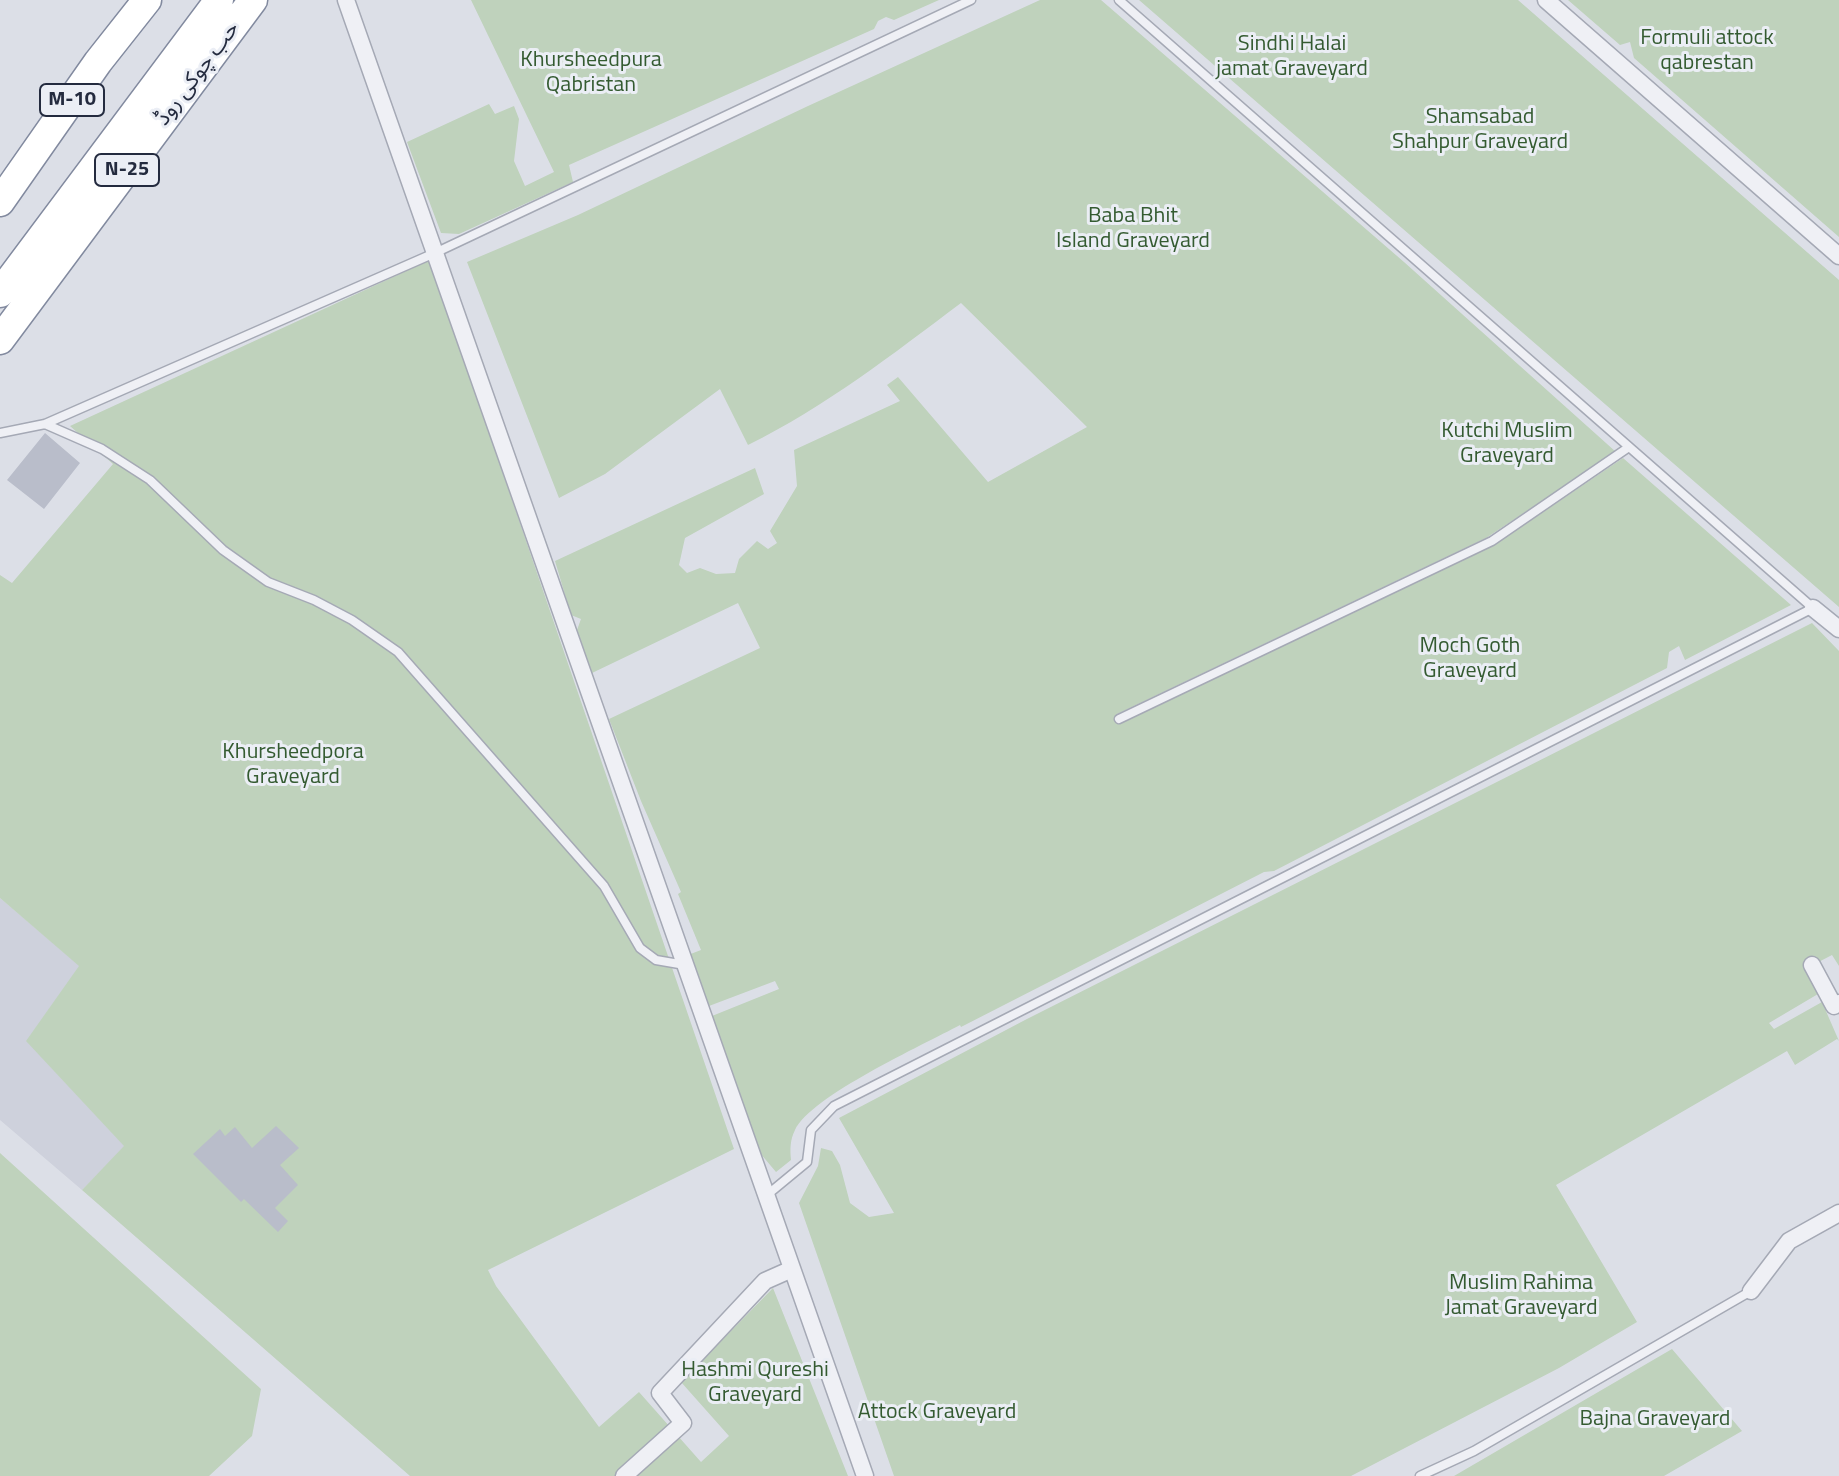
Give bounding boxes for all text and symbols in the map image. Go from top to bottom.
street label: حب چوکی روڈ [150,17,246,131]
park label: Formuli attock qabrestan [1640,26,1774,78]
park label: Sindhi Halai jamat Graveyard [1216,32,1368,84]
park label: Khursheedpura Qabristan [520,48,662,100]
road number: M-10 [40,84,104,116]
park label: Shamsabad Shahpur Graveyard [1392,105,1568,156]
road number: N-25 [95,154,159,186]
park label: Baba Bhit Island Graveyard [1056,204,1210,256]
park label: Kutchi Muslim Graveyard [1441,419,1573,470]
park label: Moch Goth Graveyard [1420,634,1520,686]
park label: Khursheedpora Graveyard [222,740,364,792]
park label: Muslim Rahima Jamat Graveyard [1444,1271,1598,1322]
park label: Hashmi Qureshi Graveyard [681,1358,829,1410]
park label: Attock Graveyard [858,1400,1016,1426]
park label: Bajna Graveyard [1580,1407,1730,1433]

